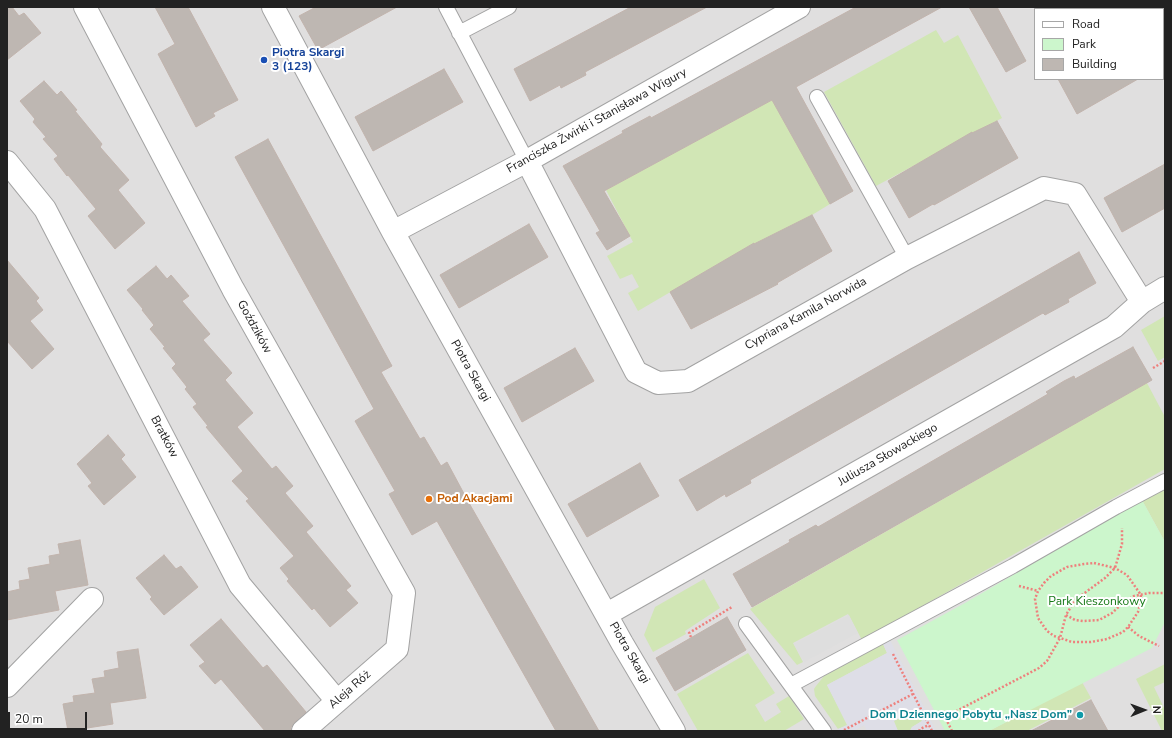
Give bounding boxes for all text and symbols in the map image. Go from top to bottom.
legend [1034,8,1164,80]
text: Road [1072,16,1100,32]
text: Park [1072,36,1096,52]
place label: Piotra Skargi 3 (123) [272,46,344,74]
marker: Piotra Skargi 3 (123) [259,55,269,65]
text: Building [1072,56,1117,72]
street label: Franciszka Żwirki i Stanisława Wigury [504,65,690,177]
street label: Cypriana Kamila Norwida [743,274,869,354]
street label: Goździków [233,298,275,356]
street label: Piotra Skargi [447,338,493,404]
street label: Bratków [147,414,181,460]
street label: Juliusza Słowackiego [836,421,940,489]
place label: Pod Akacjami [437,492,513,506]
marker: Pod Akacjami [424,494,434,504]
park label: Park Kieszonkowy [1048,595,1146,609]
street label: Piotra Skargi [606,620,652,686]
street label: Aleja Róż [326,668,374,712]
north arrow [1124,690,1164,730]
scale bar [10,704,89,730]
text: N [1149,706,1164,714]
place label: Dom Dziennego Pobytu „Nasz Dom” [870,708,1072,722]
marker: Dom Dziennego Pobytu „Nasz Dom” [1075,710,1085,720]
text: 20 m [15,711,43,727]

